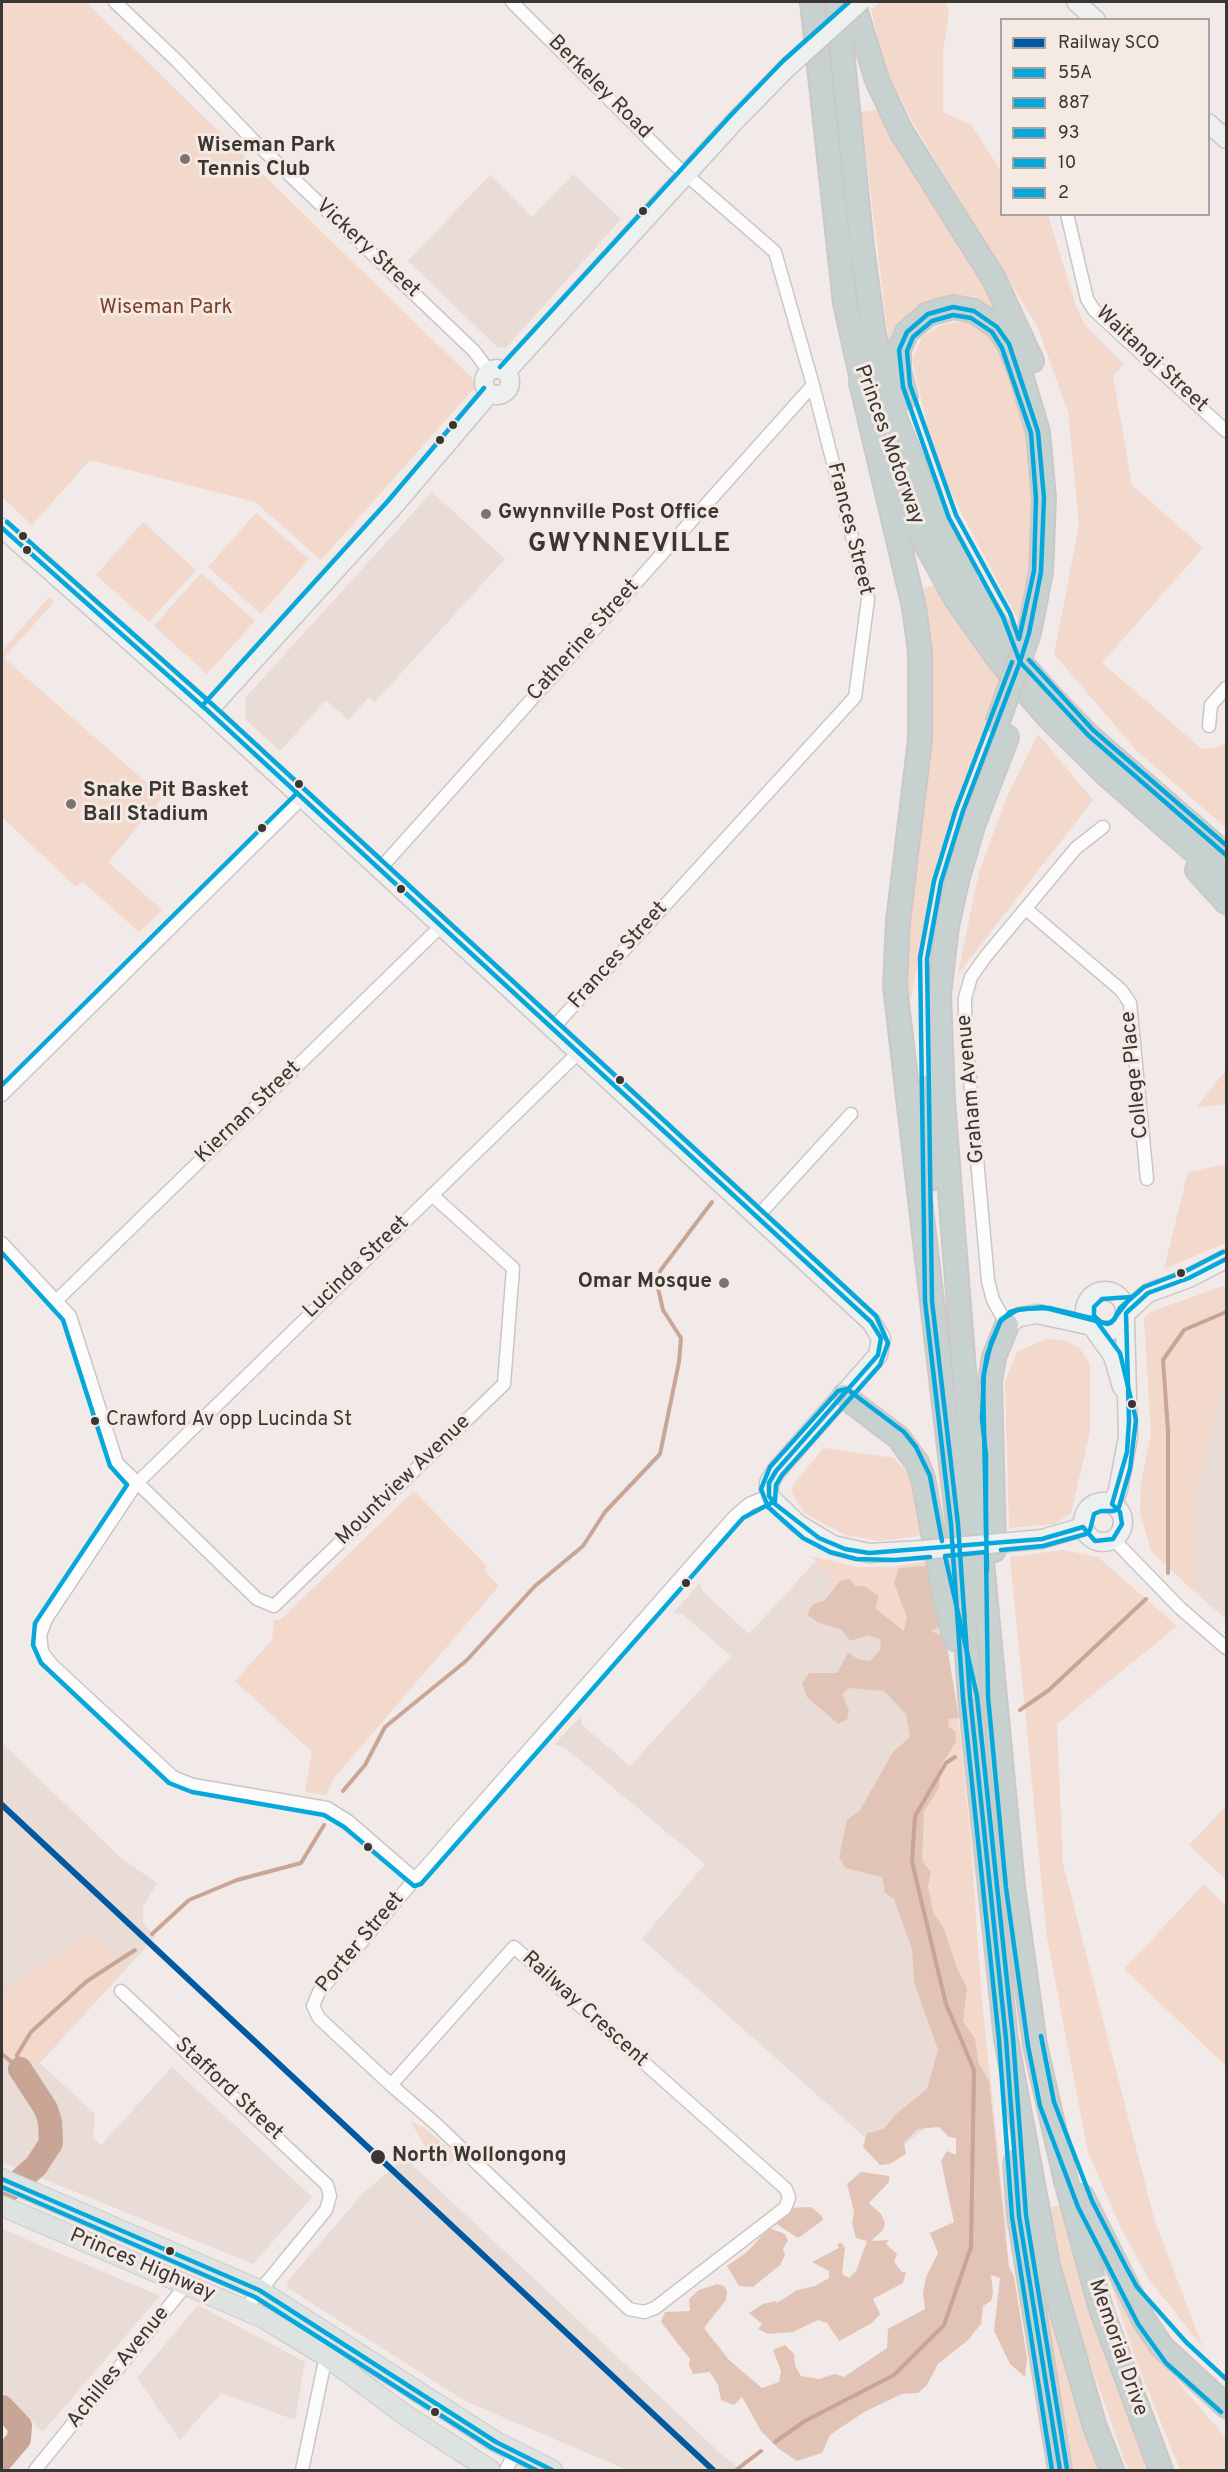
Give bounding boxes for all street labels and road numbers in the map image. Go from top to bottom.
street label: Berkeley Road [542,31,656,145]
street label: Vickery Street [309,194,425,304]
street label: Waitangi Street [1090,301,1212,419]
street label: Princes Motorway [847,362,929,528]
street label: Frances Street [820,460,878,598]
street label: Catherine Street [523,575,645,707]
street label: Frances Street [564,897,674,1015]
street label: College Place [1117,1010,1155,1140]
street label: Graham Avenue [953,1013,991,1165]
street label: Kiernan Street [191,1056,307,1170]
street label: Lucinda Street [299,1211,415,1325]
street label: Mountview Avenue [332,1410,476,1552]
street label: Porter Street [312,1888,410,1998]
street label: Railway Crescent [516,1947,652,2073]
street label: Stafford Street [169,2033,287,2147]
street label: Princes Highway [65,2224,219,2308]
street label: Memorial Drive [1082,2276,1152,2420]
street label: Achilles Avenue [62,2302,176,2434]

